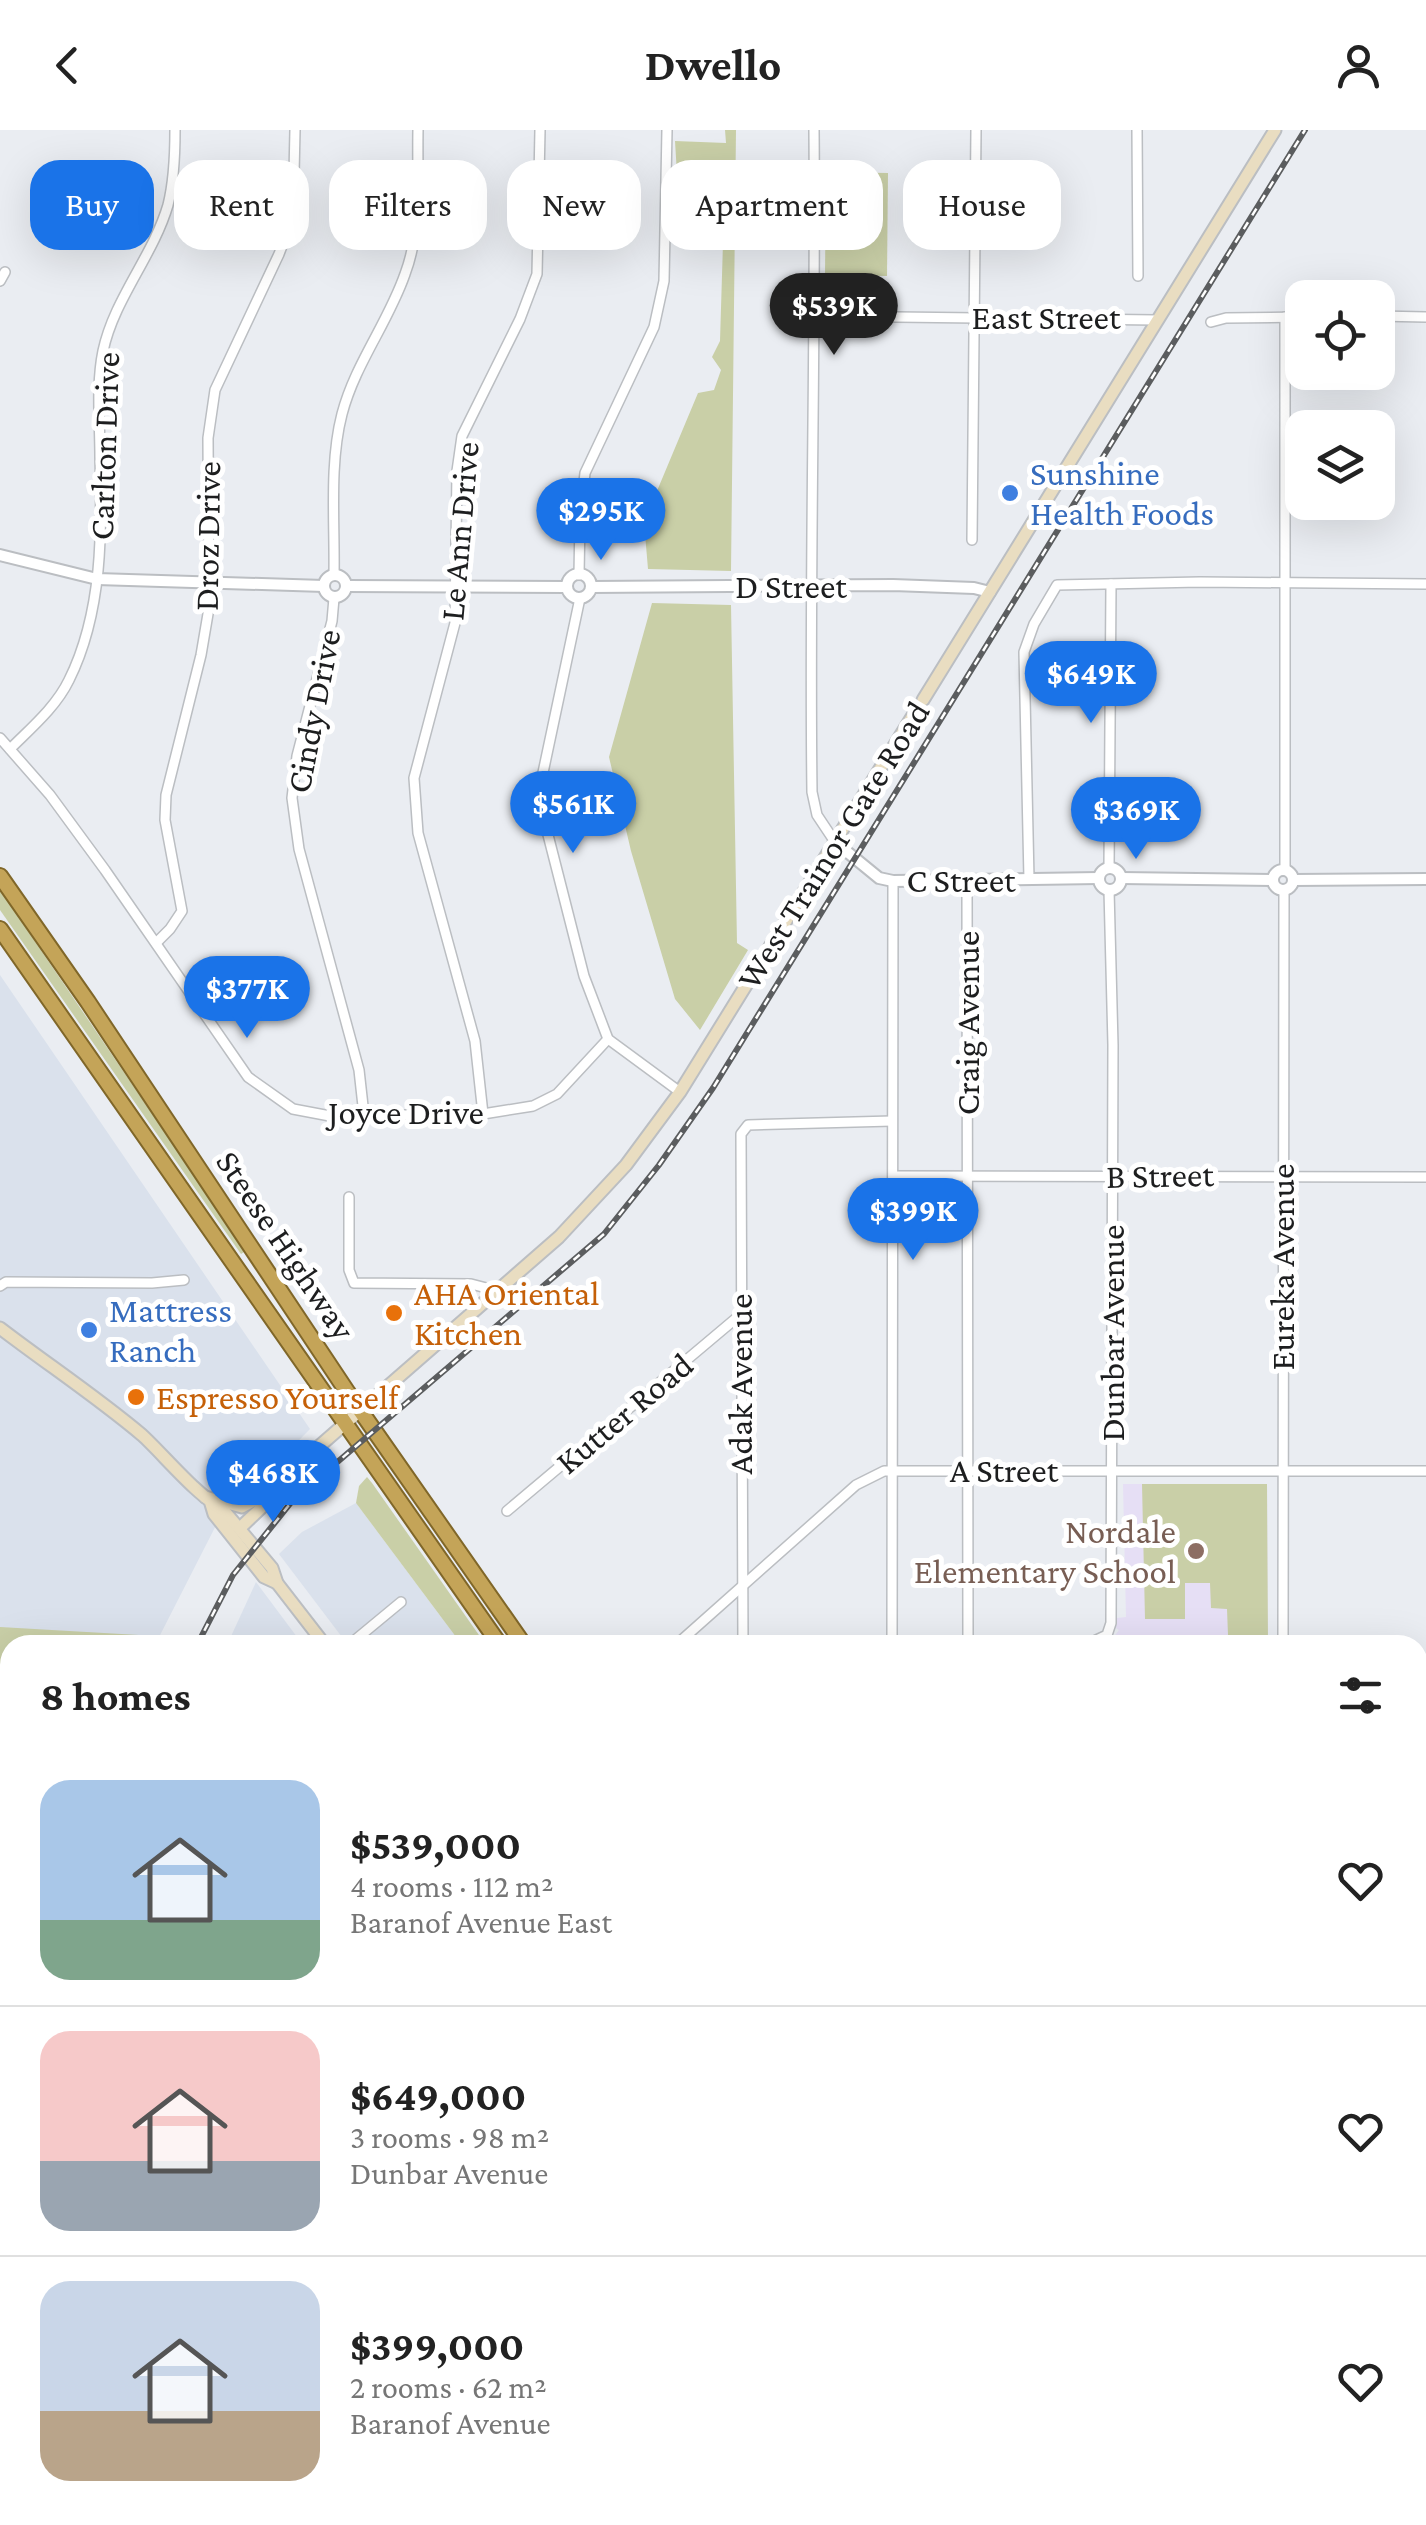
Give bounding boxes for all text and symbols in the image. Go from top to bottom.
icon: back [40,38,95,93]
icon: person [1331,38,1386,93]
text: Dwello [645,40,781,90]
chip: Buy [30,160,154,250]
chip: Rent [174,160,309,250]
chip: Filters [329,160,487,250]
chip: New [507,160,641,250]
chip: Apartment [661,160,883,250]
chip: House [903,160,1061,250]
pin: $539K [764,273,904,358]
map controls [1285,280,1395,520]
button: locate [1285,280,1395,390]
text: $539K [792,287,876,323]
street label: East Street [971,298,1121,337]
street label: Carlton Drive [82,351,127,541]
button: layers [1285,410,1395,520]
street label: Le Ann Drive [432,440,487,622]
place label: Sunshine Health Foods [1030,454,1214,533]
street label: Droz Drive [187,461,228,611]
pin: $295K [531,478,671,563]
marker: Sunshine Health Foods [999,482,1021,504]
text: $295K [558,492,644,528]
street label: D Street [735,567,847,606]
street label: Cindy Drive [279,626,348,796]
pin: $649K [1021,641,1161,726]
text: $649K [1047,655,1135,691]
street label: West Trainor Gate Road [729,694,938,996]
pin: $561K [503,771,643,856]
pin: $369K [1066,777,1206,862]
text: $561K [532,785,614,821]
text: $369K [1093,791,1179,827]
street label: C Street [906,861,1016,900]
street label: Craig Avenue [948,931,987,1115]
pin: $377K [177,956,317,1041]
text: $377K [206,970,288,1006]
street label: Joyce Drive [325,1093,484,1132]
street label: Steese Highway [208,1143,364,1348]
street label: B Street [1106,1155,1215,1196]
street label: Eureka Avenue [1263,1164,1302,1370]
pin: $399K [843,1178,983,1263]
text: $399K [870,1192,957,1228]
street label: Dunbar Avenue [1093,1225,1132,1441]
place label: AHA Oriental Kitchen [414,1274,599,1353]
place label: Mattress Ranch [109,1291,232,1370]
street label: Adak Avenue [721,1294,760,1474]
marker: AHA Oriental Kitchen [383,1302,405,1324]
marker: Mattress Ranch [78,1319,100,1341]
street label: Kutter Road [548,1345,701,1482]
place label: Espresso Yourself [156,1378,400,1417]
marker: Espresso Yourself [125,1386,147,1408]
pin: $468K [203,1440,343,1525]
street label: A Street [950,1451,1059,1490]
text: $468K [228,1454,318,1490]
place label: Nordale Elementary School [914,1512,1176,1591]
marker: Nordale Elementary School [1185,1540,1207,1562]
icon: filters [1333,1668,1388,1723]
text: 8 homes [40,1672,191,1719]
icon: home [120,1820,240,1940]
text: $539,000 [350,1821,521,1868]
icon: heart [1333,1853,1388,1908]
text: 4 rooms · 112 m² [350,1868,553,1904]
text: Baranof Avenue East [350,1904,612,1940]
icon: home [120,2071,240,2191]
text: $649,000 [350,2072,526,2119]
icon: heart [1333,2104,1388,2159]
text: 3 rooms · 98 m² [350,2119,549,2155]
text: Dunbar Avenue [350,2155,548,2191]
icon: home [120,2321,240,2441]
text: $399,000 [350,2322,524,2369]
icon: heart [1333,2354,1388,2409]
text: 2 rooms · 62 m² [350,2369,547,2405]
text: Baranof Avenue [350,2405,551,2441]

